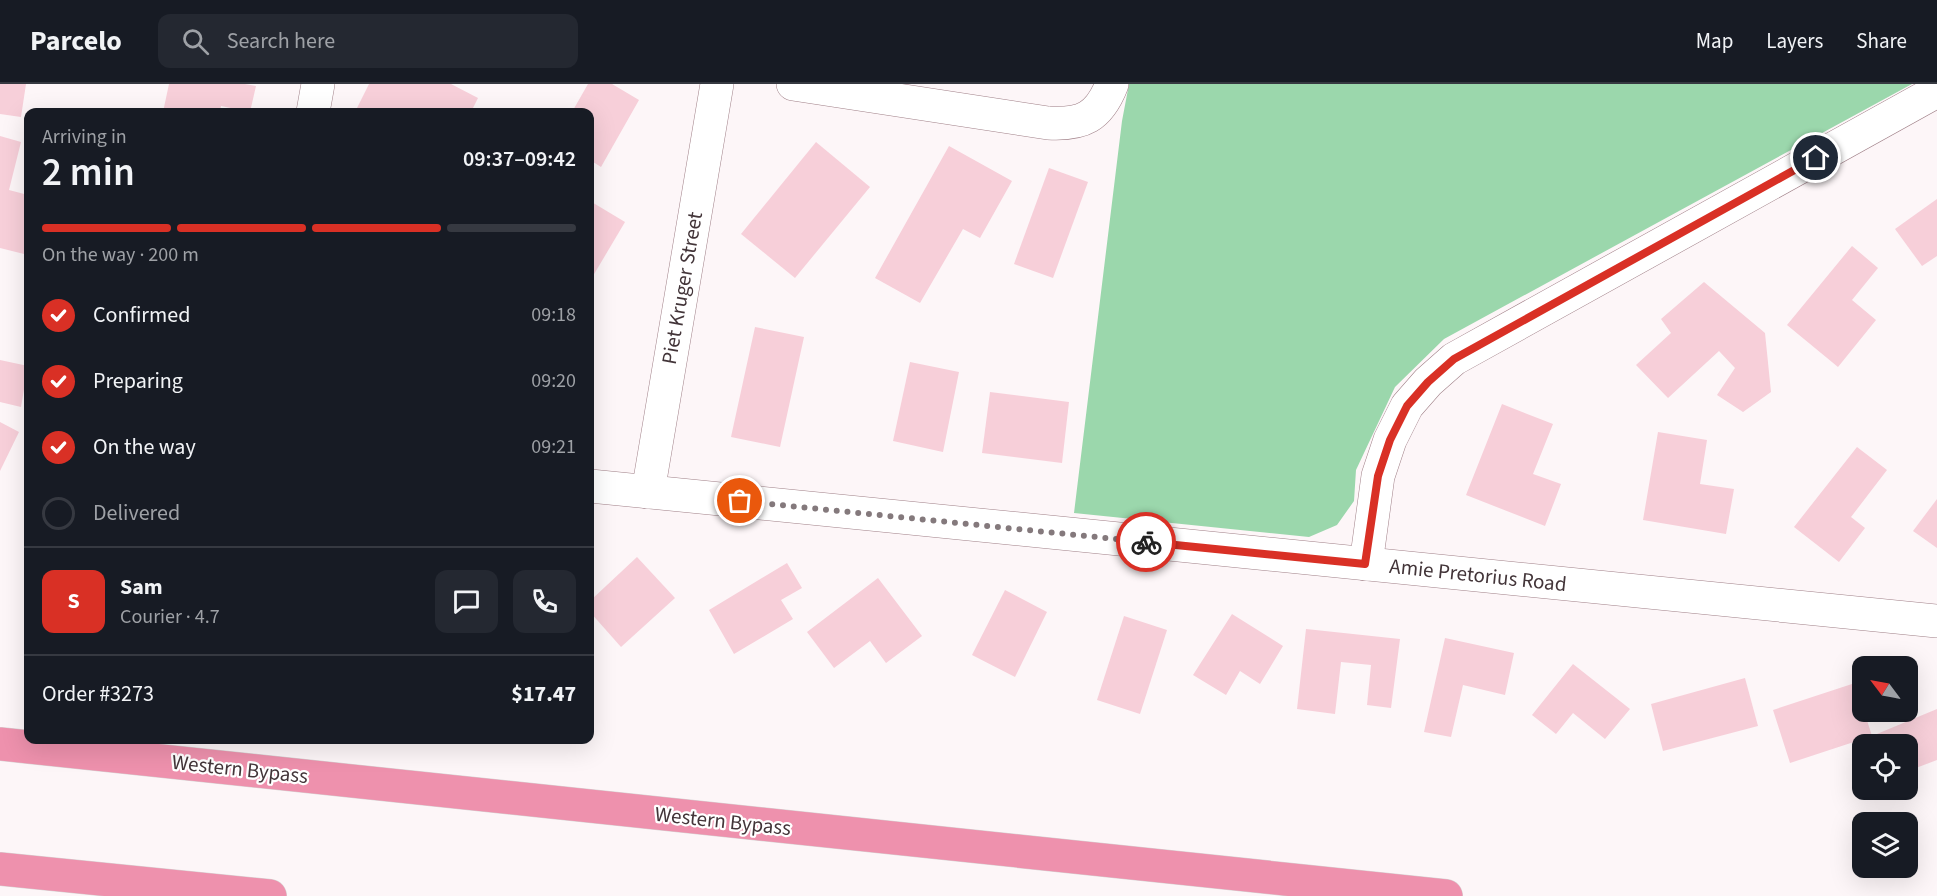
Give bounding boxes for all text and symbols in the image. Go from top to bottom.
search box [158,14,578,68]
text: Parcelo [30,21,122,61]
icon: search [179,25,212,58]
text: Search here [227,25,335,57]
text: Map [1696,26,1733,56]
text: Layers [1766,26,1823,56]
text: Share [1856,26,1907,56]
text: Arriving in [42,123,127,151]
pin [1790,132,1841,183]
icon: home [1799,141,1832,174]
text: 09:37–09:42 [463,143,576,175]
text: 2 min [42,145,135,201]
street label: Piet Kruger Street [654,209,710,367]
text: On the way · 200 m [42,241,199,269]
icon: check [42,299,75,332]
text: Confirmed [93,299,190,331]
text: 09:18 [531,301,576,329]
icon: check [42,365,75,398]
text: Preparing [93,365,183,397]
text: 09:20 [531,367,576,395]
icon: check [42,431,75,464]
text: On the way [93,431,196,463]
text: 09:21 [531,433,576,461]
pin [714,475,765,526]
icon: bag [723,484,756,517]
text: Delivered [93,497,180,529]
courier [1116,512,1176,572]
icon: bike [1130,526,1163,559]
street label: Amie Pretorius Road [1388,551,1568,599]
button: chat [435,570,498,633]
button: phone [513,570,576,633]
text: Sam [120,571,163,603]
text: S [67,585,80,617]
text: Courier · 4.7 [120,603,220,631]
north arrow [1852,656,1918,722]
map controls [1852,656,1918,878]
text: Order #3273 [42,678,154,710]
text: $17.47 [511,678,576,710]
button: locate [1852,734,1918,800]
street label: Western Bypass [170,747,310,791]
street label: Western Bypass [653,799,793,843]
button: layers [1852,812,1918,878]

